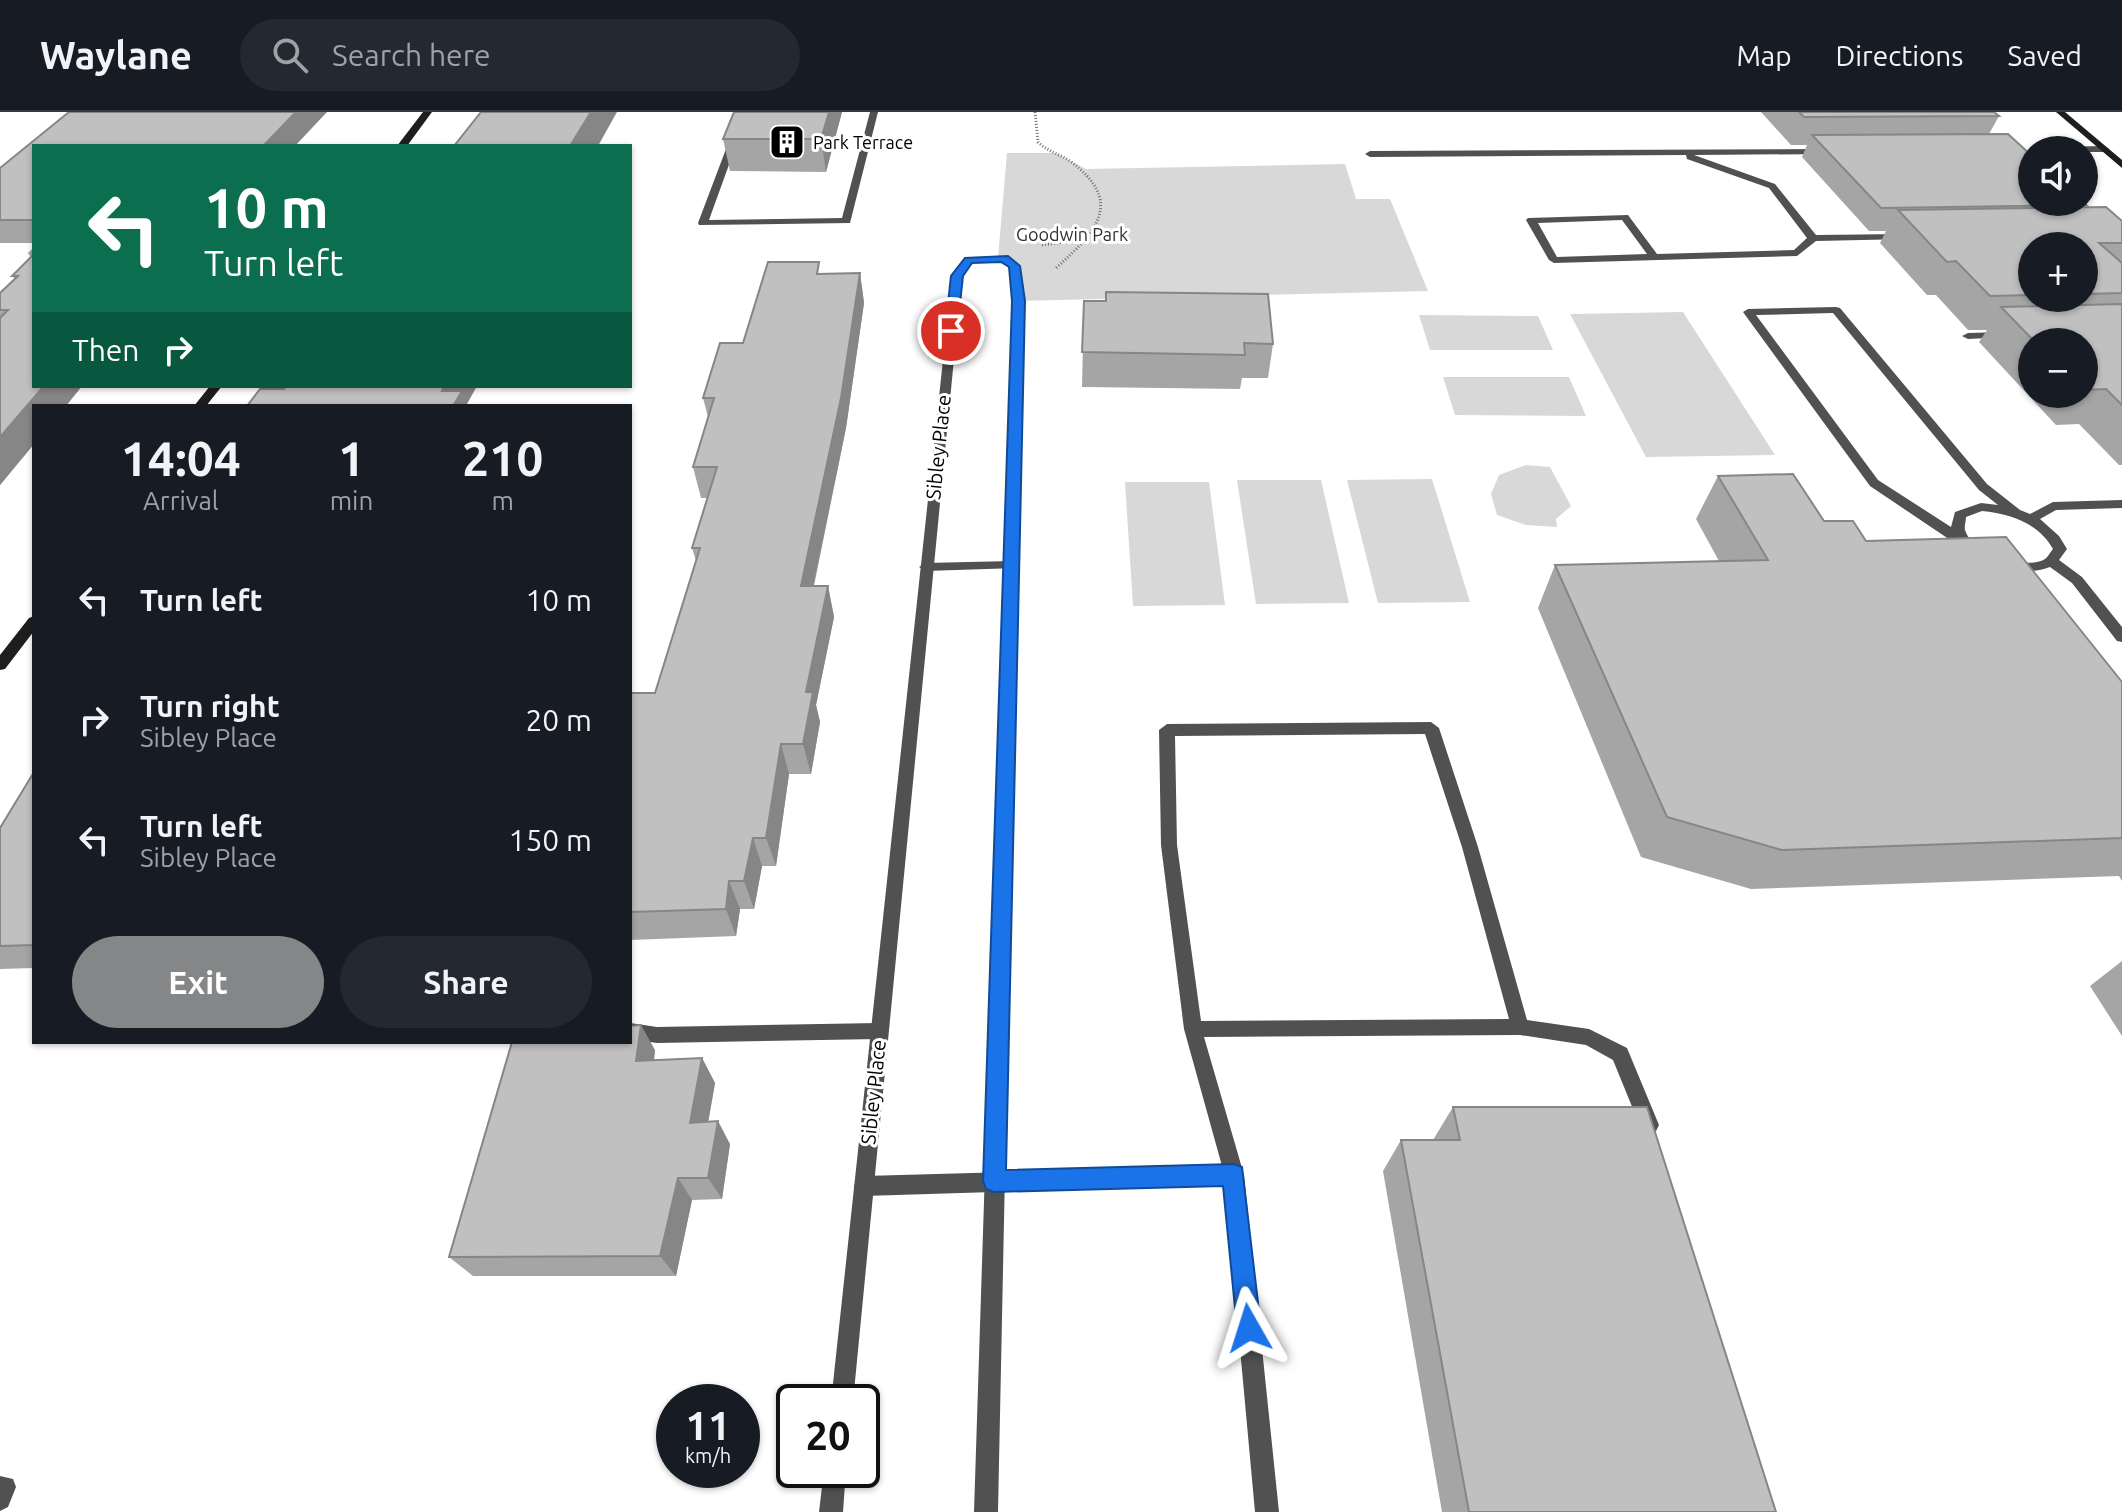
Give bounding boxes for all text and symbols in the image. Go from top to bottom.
search box [240,19,800,91]
icon: search [268,33,312,77]
text: Waylane [40,34,192,76]
text: Search here [332,38,491,72]
text: Map [1736,40,1792,71]
text: Directions [1836,40,1963,71]
text: Saved [2007,40,2082,71]
building icon: Park Terrace [768,123,806,161]
place label: Park Terrace [813,132,913,152]
map controls [2018,136,2098,408]
button: sound [2018,136,2098,216]
icon: left [72,176,176,280]
text: 10 m [204,176,329,239]
park label: Goodwin Park [1016,224,1128,244]
button: + [2018,232,2098,312]
text: Turn left [204,242,343,283]
pin [917,297,985,365]
icon: arrive [929,309,973,353]
icon: right [156,328,200,372]
button: − [2018,328,2098,408]
text: Then [72,333,140,367]
street label: Sibley Place [921,393,955,501]
text: 14:04 [121,431,241,485]
text: 1 [338,431,365,485]
text: 210 [462,431,543,485]
text: Arrival [143,486,219,515]
text: min [330,486,373,515]
text: m [491,486,514,515]
icon: left [72,578,116,622]
text: Turn left [140,583,262,617]
text: 10 m [525,583,592,617]
text: Turn right [140,689,280,723]
icon: right [72,698,116,742]
text: 20 m [525,703,592,737]
text: Sibley Place [140,723,277,752]
text: Turn left [140,809,262,843]
icon: left [72,818,116,862]
text: 150 m [508,823,592,857]
text: Sibley Place [140,843,277,872]
button: Exit [72,936,324,1028]
button: Share [340,936,592,1028]
street label: Sibley Place [856,1038,890,1146]
position arrow [1207,1286,1291,1370]
speed limit sign: 20 [776,1384,880,1488]
text: 11 [685,1403,731,1448]
text: km/h [685,1444,731,1467]

